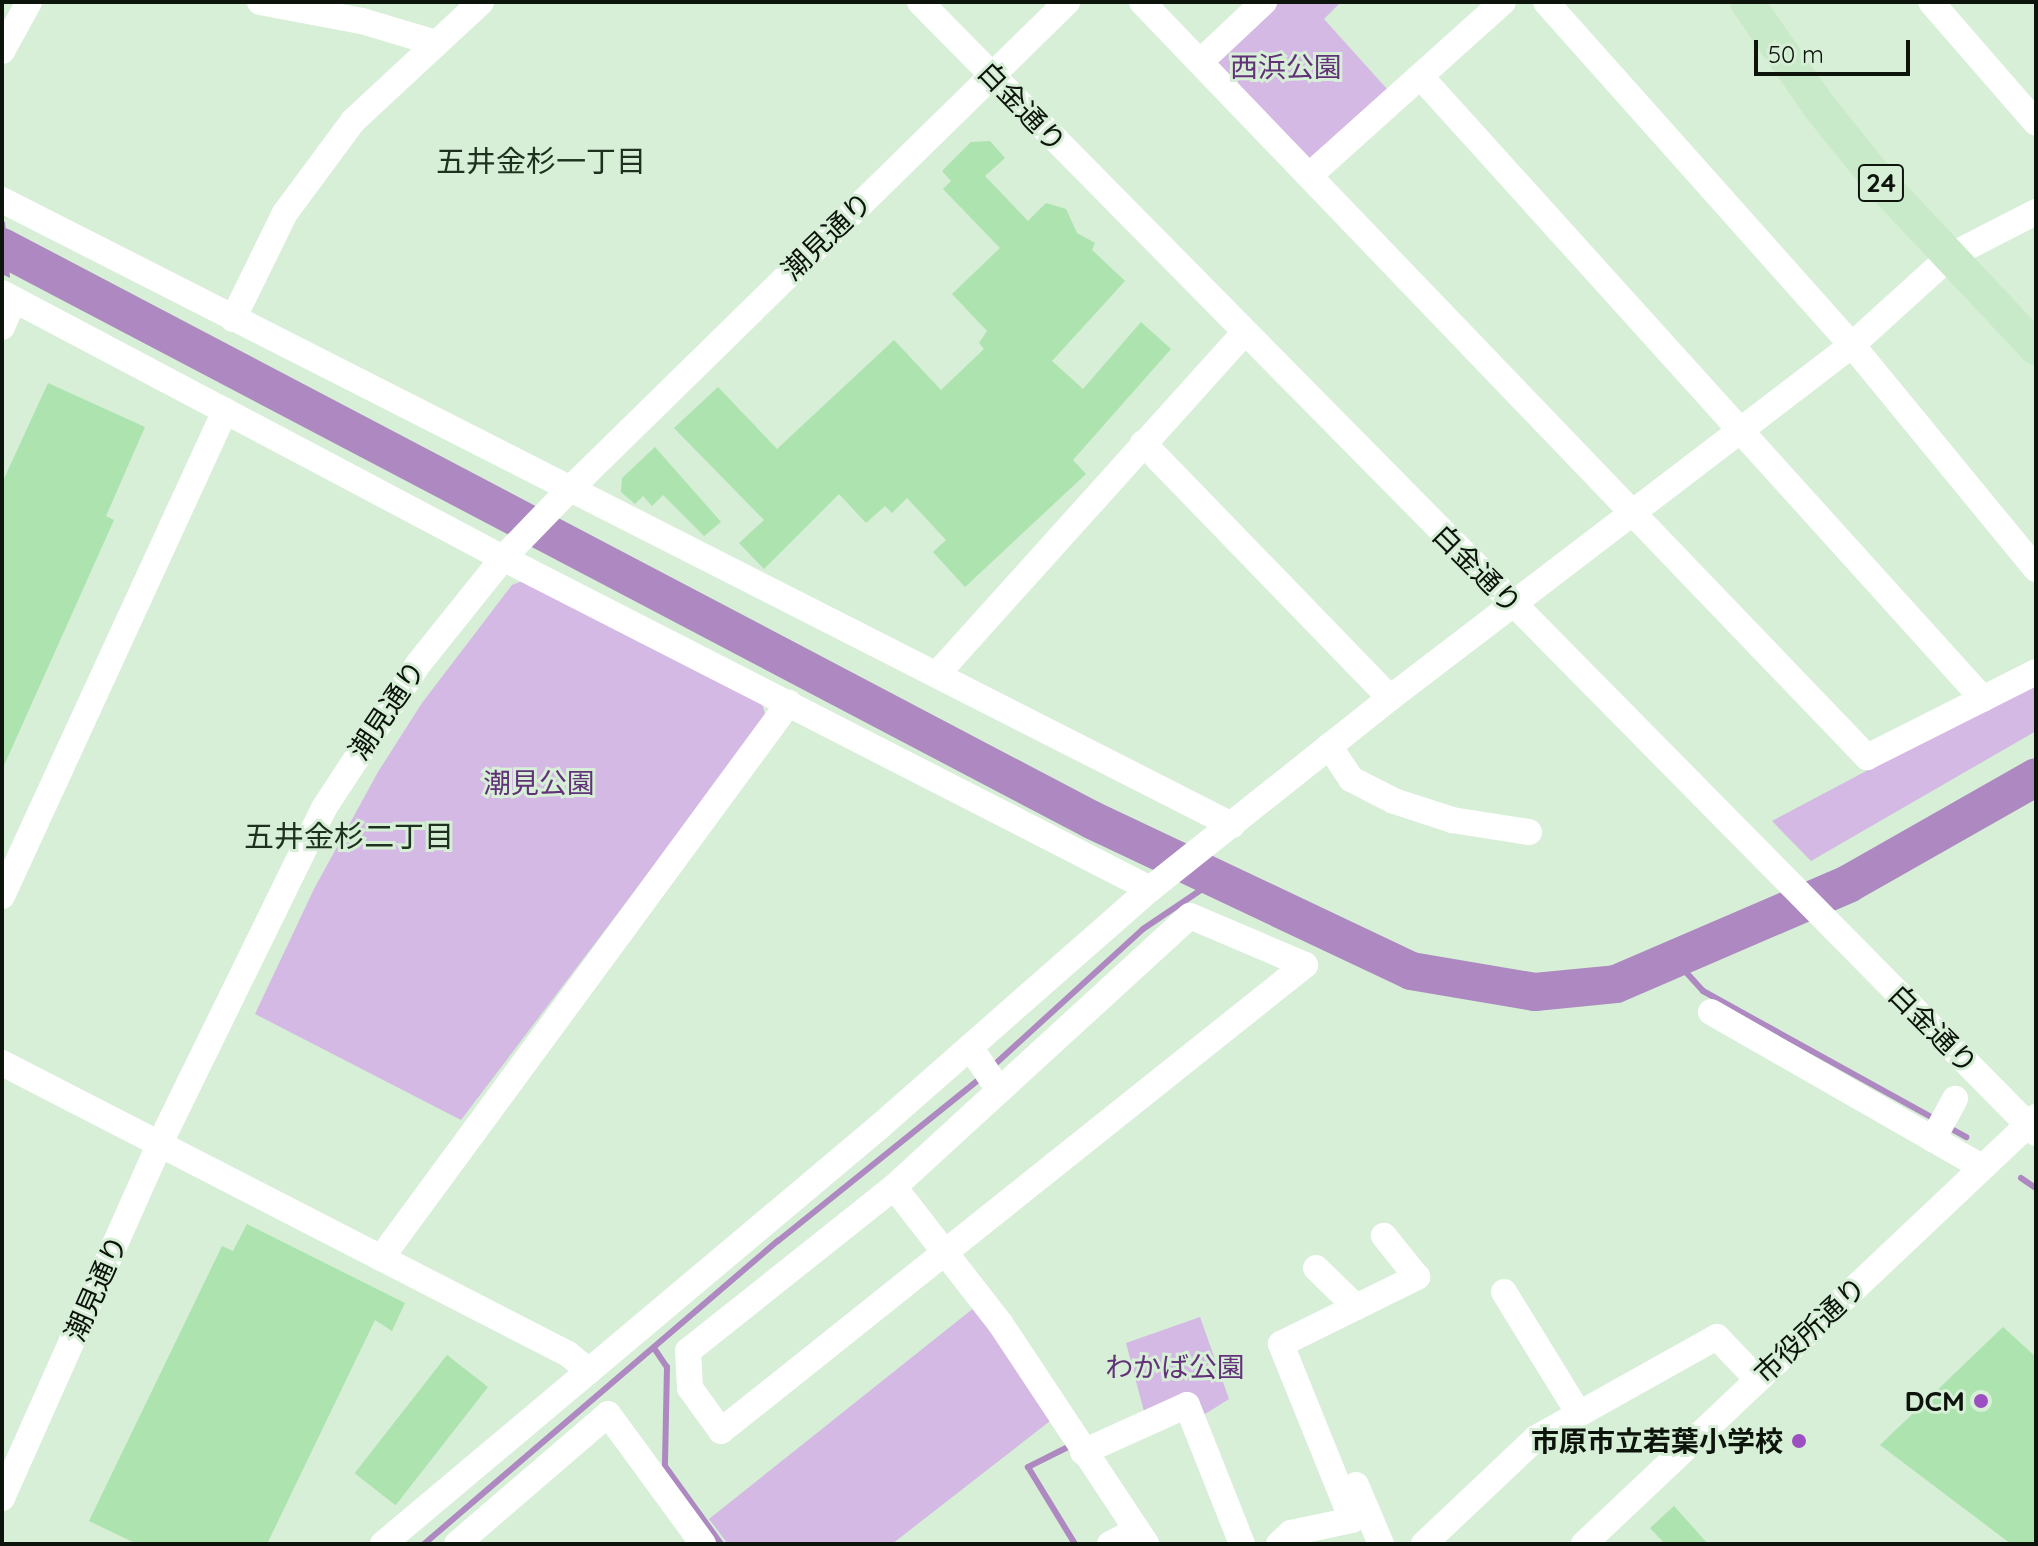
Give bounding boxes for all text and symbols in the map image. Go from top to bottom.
scale bar [1758,24,1914,74]
text: 50 m [1768,39,1824,69]
park label: 西浜公園 [1230,50,1342,84]
street label: 白金通り [971,55,1073,159]
district label: 五井金杉一丁目 [436,143,646,179]
road number: 24 [1857,161,1905,205]
street label: 潮見通り [775,185,879,287]
street label: 白金通り [1426,518,1528,620]
street label: 潮見通り [342,654,432,766]
park label: 潮見公園 [483,766,595,800]
district label: 五井金杉二丁目 [244,818,454,854]
street label: 白金通り [1882,978,1984,1080]
street label: 潮見通り [58,1230,134,1346]
street label: 市役所通り [1747,1270,1873,1390]
park label: わかば公園 [1105,1350,1245,1384]
place label: DCM [1904,1384,1965,1418]
marker: DCM [1972,1392,1990,1410]
place label: 市原市立若葉小学校 [1531,1424,1783,1458]
marker: 市原市立若葉小学校 [1790,1432,1808,1450]

